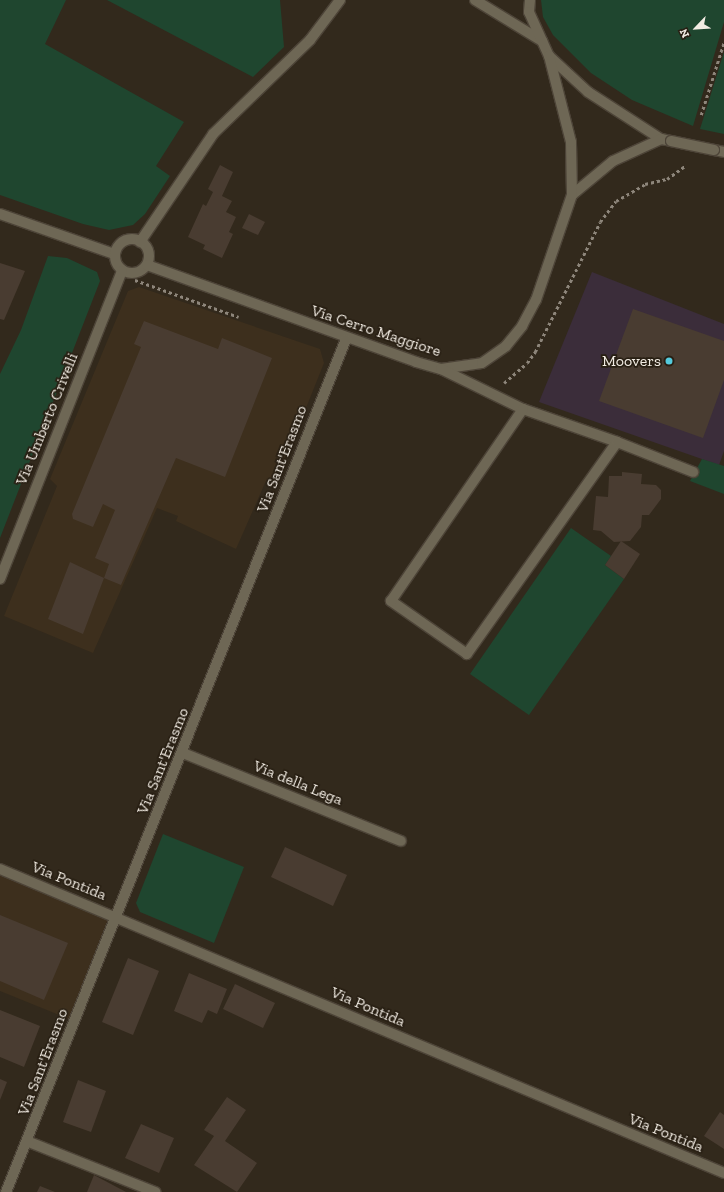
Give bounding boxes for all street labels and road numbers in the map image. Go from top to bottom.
street label: Via Cerro Maggiore [309,301,443,361]
street label: Via Umberto Crivelli [12,350,82,488]
street label: Via Sant'Erasmo [253,403,311,515]
street label: Via Sant'Erasmo [133,705,193,817]
street label: Via della Lega [250,756,346,810]
street label: Via Pontida [29,857,109,905]
street label: Via Pontida [328,983,408,1031]
street label: Via Sant'Erasmo [14,1006,72,1118]
street label: Via Pontida [626,1109,706,1157]

